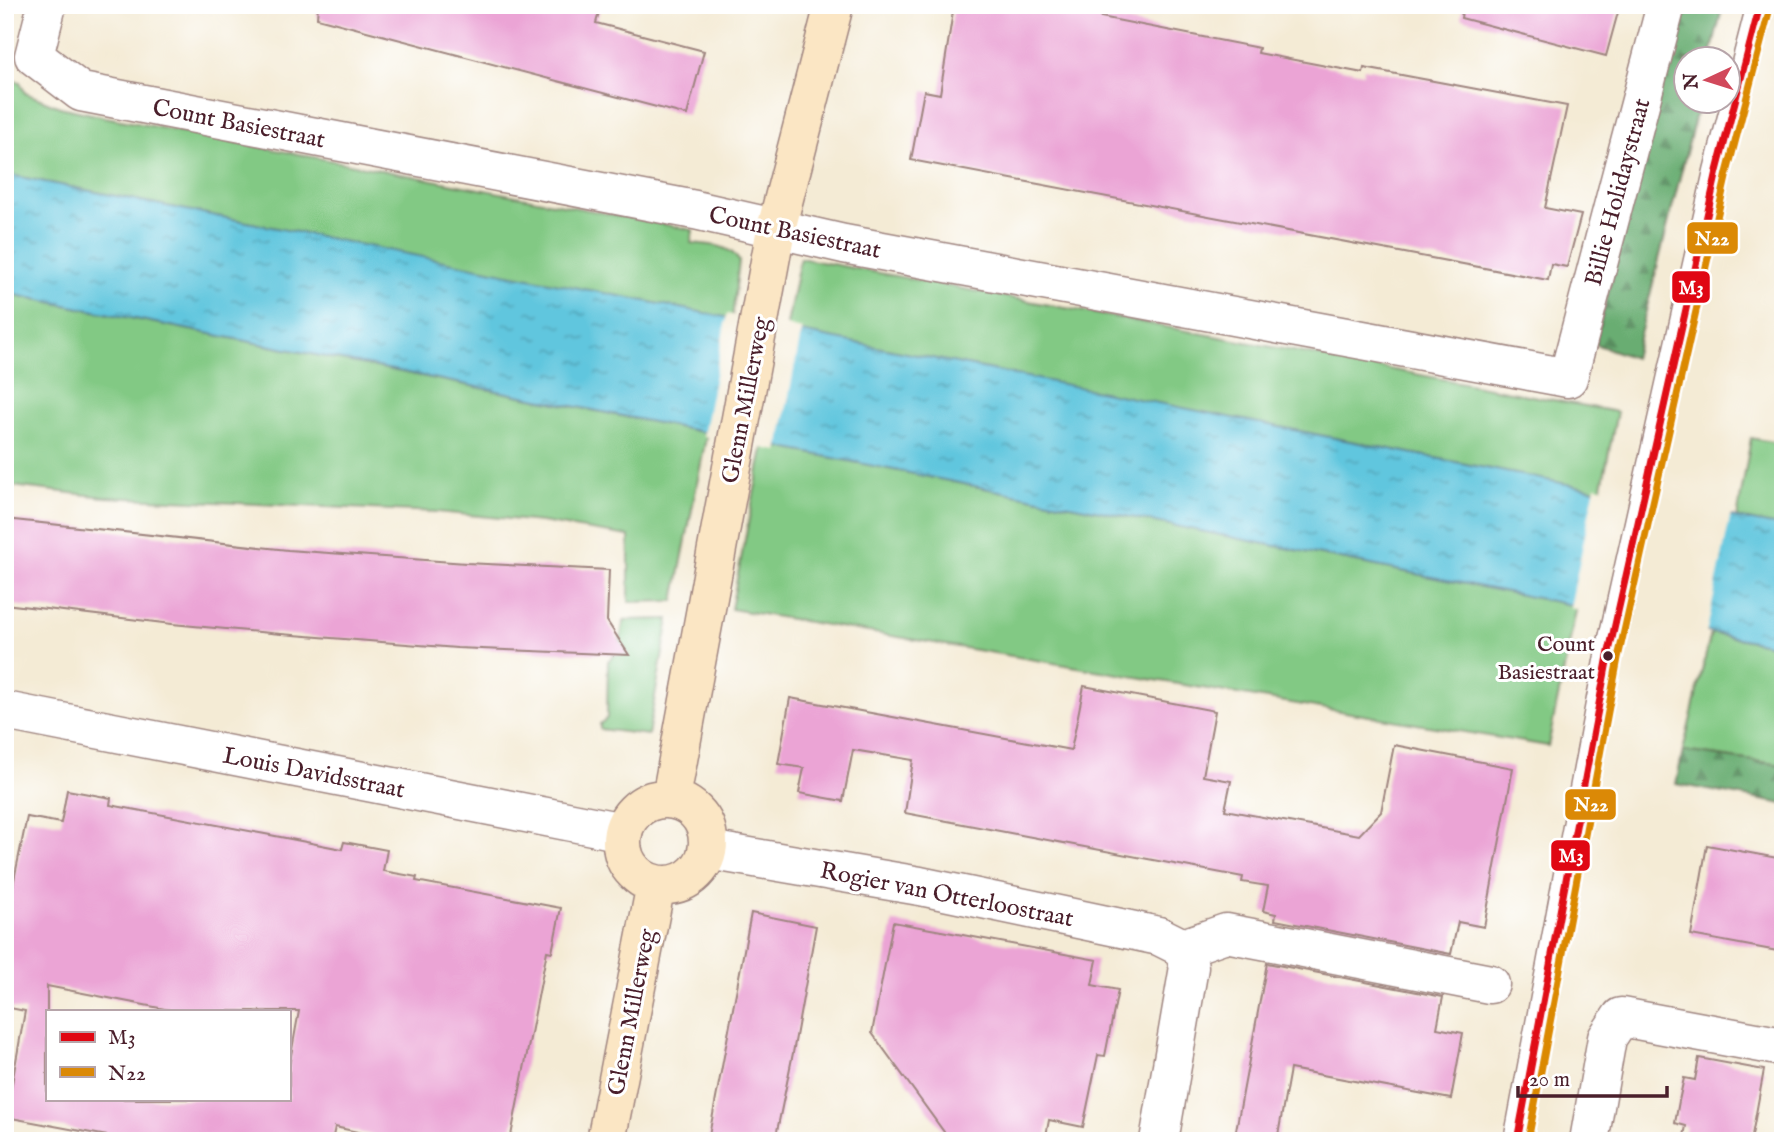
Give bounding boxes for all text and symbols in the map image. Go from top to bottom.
north arrow [1672,46,1742,116]
text: N [1679,71,1705,91]
street label: Count Basiestraat [150,93,328,156]
street label: Billie Holidaystraat [1578,95,1658,290]
street label: Count Basiestraat [706,200,884,267]
line badge: N22 [1686,221,1739,255]
text: N22 [1694,228,1729,252]
line badge: M3 [1671,270,1711,304]
text: M3 [1679,277,1703,301]
street label: Glenn Millerweg [715,313,778,486]
place label: Count Basiestraat [1497,631,1595,687]
marker: Count Basiestraat [1601,649,1615,663]
street label: Louis Davidsstraat [220,741,407,806]
line badge: N22 [1564,788,1617,821]
text: N22 [1573,794,1608,818]
line badge: M3 [1550,839,1591,872]
text: M3 [1559,845,1583,869]
street label: Rogier van Otterloostraat [817,856,1076,935]
street label: Glenn Millerweg [601,925,664,1098]
legend [46,1010,290,1100]
text: M3 [108,1025,136,1052]
scale bar [1518,1055,1667,1099]
text: N22 [108,1061,146,1088]
text: 20 m [1529,1067,1570,1094]

